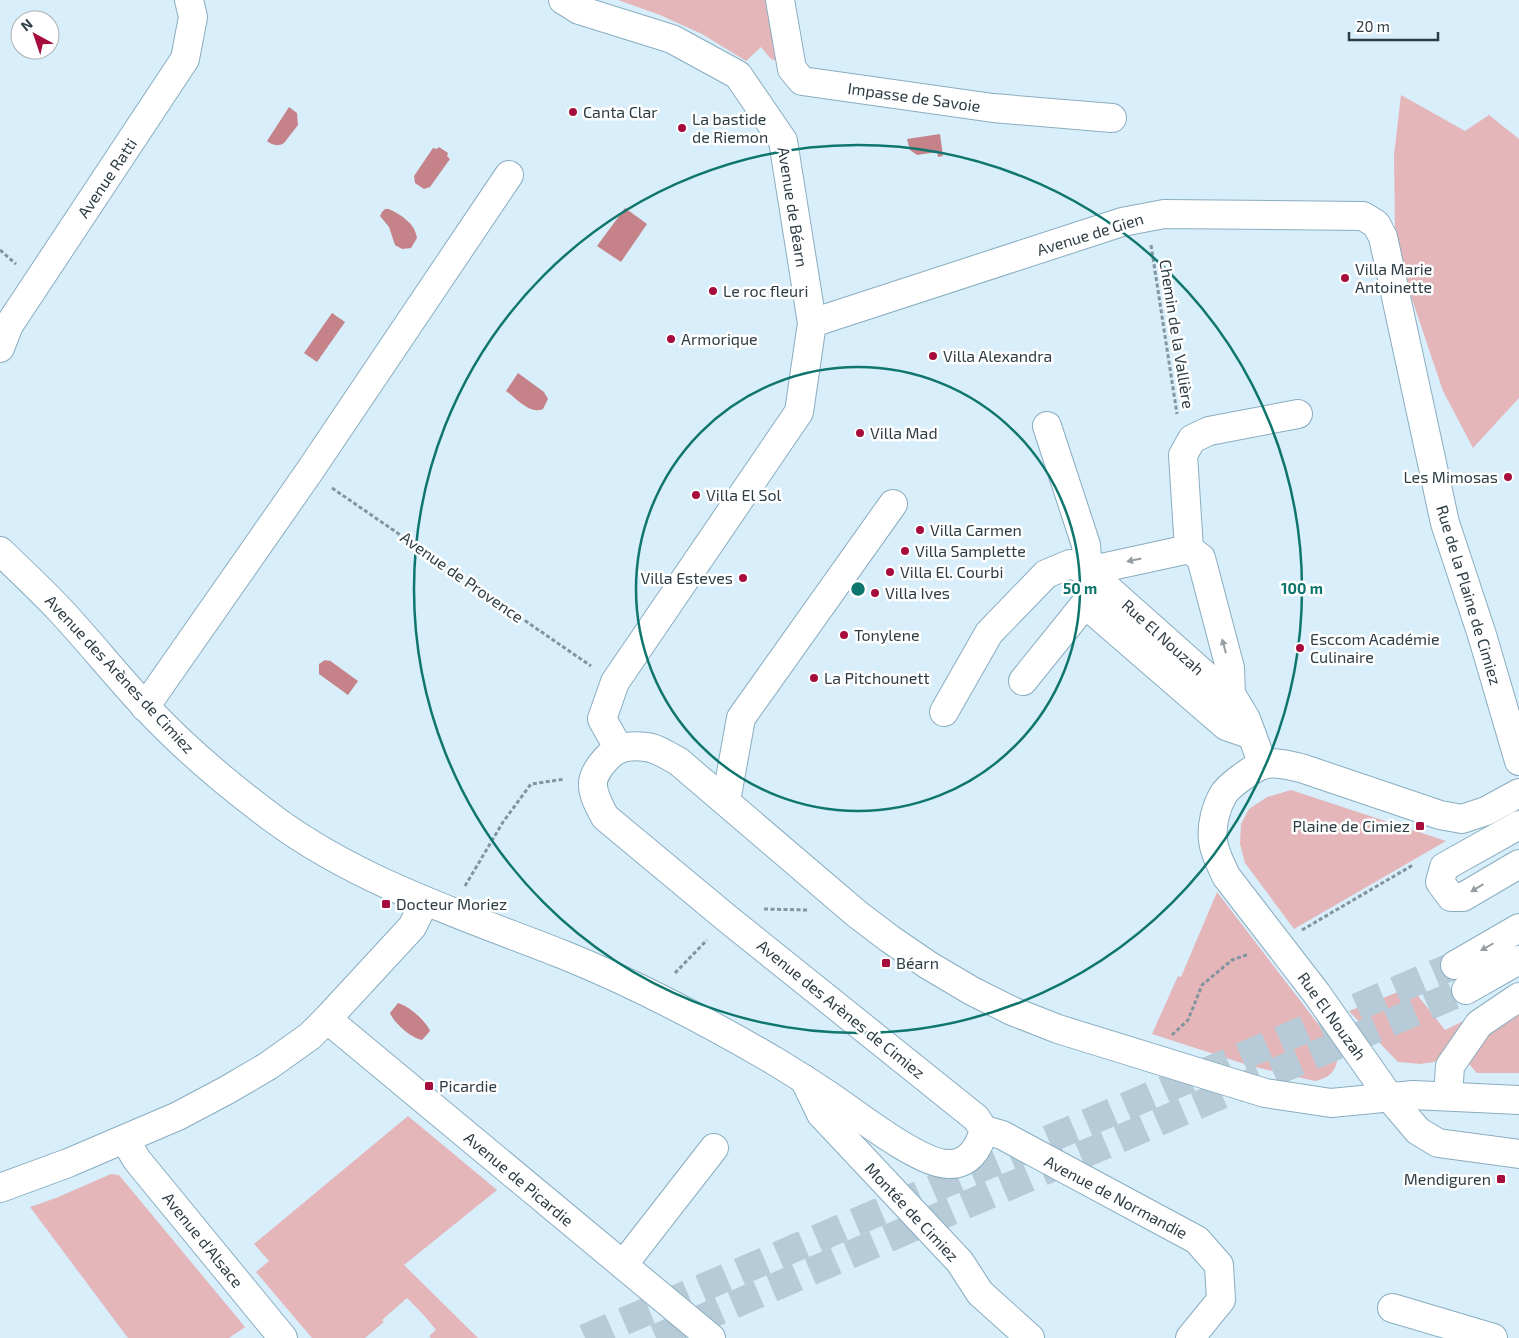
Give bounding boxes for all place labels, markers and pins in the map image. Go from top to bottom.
place label: Canta Clar [583,102,658,121]
marker: Canta Clar [567,106,579,118]
place label: La bastide de Riemon [692,109,768,146]
marker: La bastide de Riemon [676,122,688,134]
place label: Villa Marie Antoinette [1355,259,1432,296]
marker: Villa Marie Antoinette [1339,272,1351,284]
place label: Le roc fleuri [723,281,809,300]
marker: Le roc fleuri [707,285,719,297]
place label: Armorique [681,329,758,348]
marker: Armorique [665,333,677,345]
place label: Villa Alexandra [943,346,1052,365]
marker: Villa Alexandra [927,350,939,362]
place label: Villa Mad [870,423,938,442]
marker: Villa Mad [854,427,866,439]
place label: Les Mimosas [1403,467,1498,486]
marker: Les Mimosas [1502,471,1514,483]
place label: Villa El Sol [706,485,782,504]
marker: Villa El Sol [690,489,702,501]
place label: Villa Carmen [930,520,1022,539]
marker: Villa Carmen [914,524,926,536]
place label: Villa Samplette [915,541,1026,560]
marker: Villa Samplette [899,545,911,557]
place label: Villa El. Courbi [900,562,1003,581]
marker: Villa El. Courbi [884,566,896,578]
place label: Villa Esteves [641,568,733,587]
marker: Villa Esteves [737,572,749,584]
centre of rings [849,580,867,598]
place label: Villa Ives [885,583,950,602]
marker: Villa Ives [869,587,881,599]
place label: Tonylene [854,625,920,644]
marker: Tonylene [838,629,850,641]
place label: Esccom Académie Culinaire [1310,629,1440,666]
marker: Esccom Académie Culinaire [1294,642,1306,654]
place label: La Pitchounett [824,668,930,687]
marker: La Pitchounett [808,672,820,684]
place label: Plaine de Cimiez [1292,816,1410,835]
marker: Plaine de Cimiez [1414,820,1426,832]
place label: Docteur Moriez [396,894,507,913]
marker: Docteur Moriez [380,898,392,910]
place label: Béarn [896,953,939,972]
marker: Béarn [880,957,892,969]
place label: Picardie [439,1076,497,1095]
marker: Picardie [423,1080,435,1092]
place label: Mendiguren [1404,1169,1491,1188]
marker: Mendiguren [1495,1173,1507,1185]

